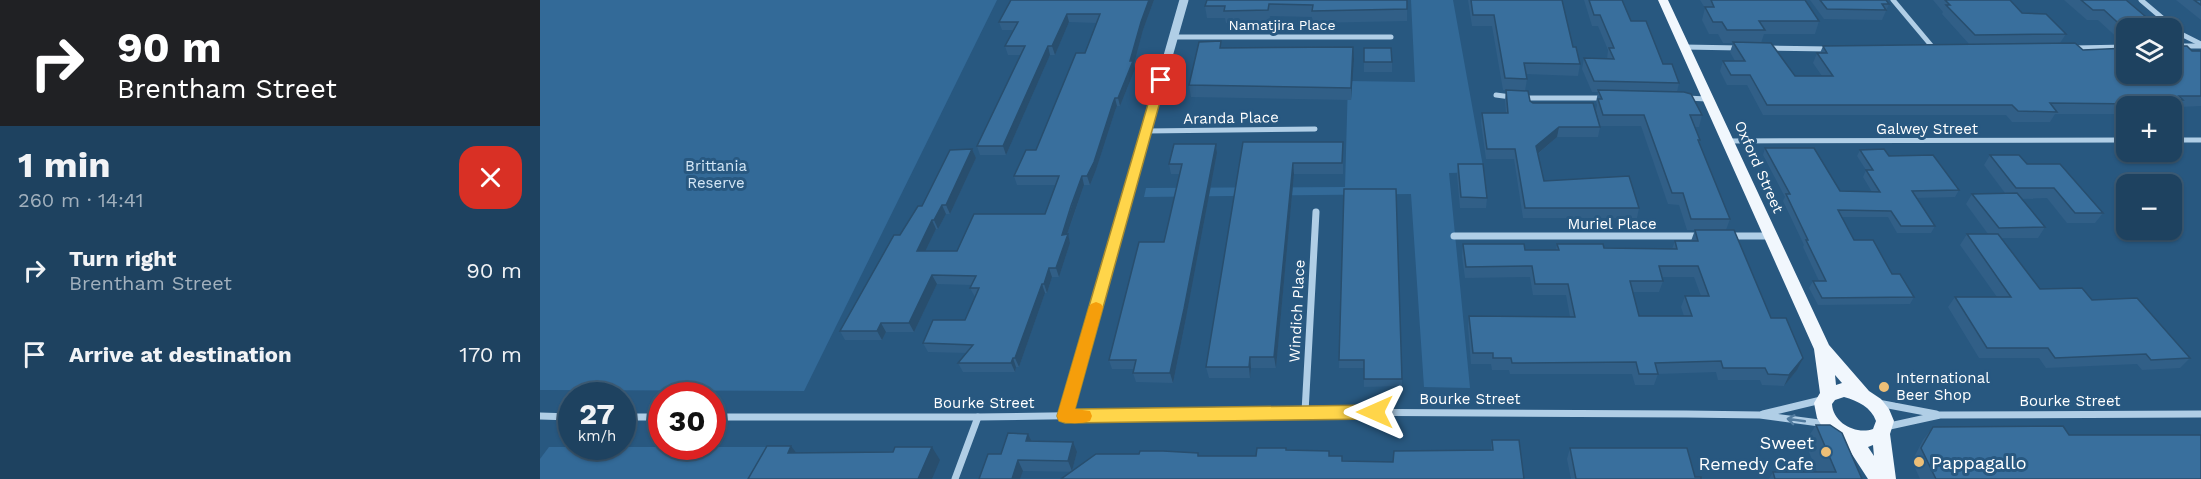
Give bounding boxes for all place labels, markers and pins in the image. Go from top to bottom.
pin [1135,54,1186,105]
place label: International Beer Shop [1896,369,1990,404]
marker: International Beer Shop [1877,380,1891,394]
place label: Sweet Remedy Cafe [1698,432,1814,474]
marker: Sweet Remedy Cafe [1819,445,1833,459]
place label: Pappagallo [1931,452,2027,473]
marker: Pappagallo [1912,455,1926,469]

